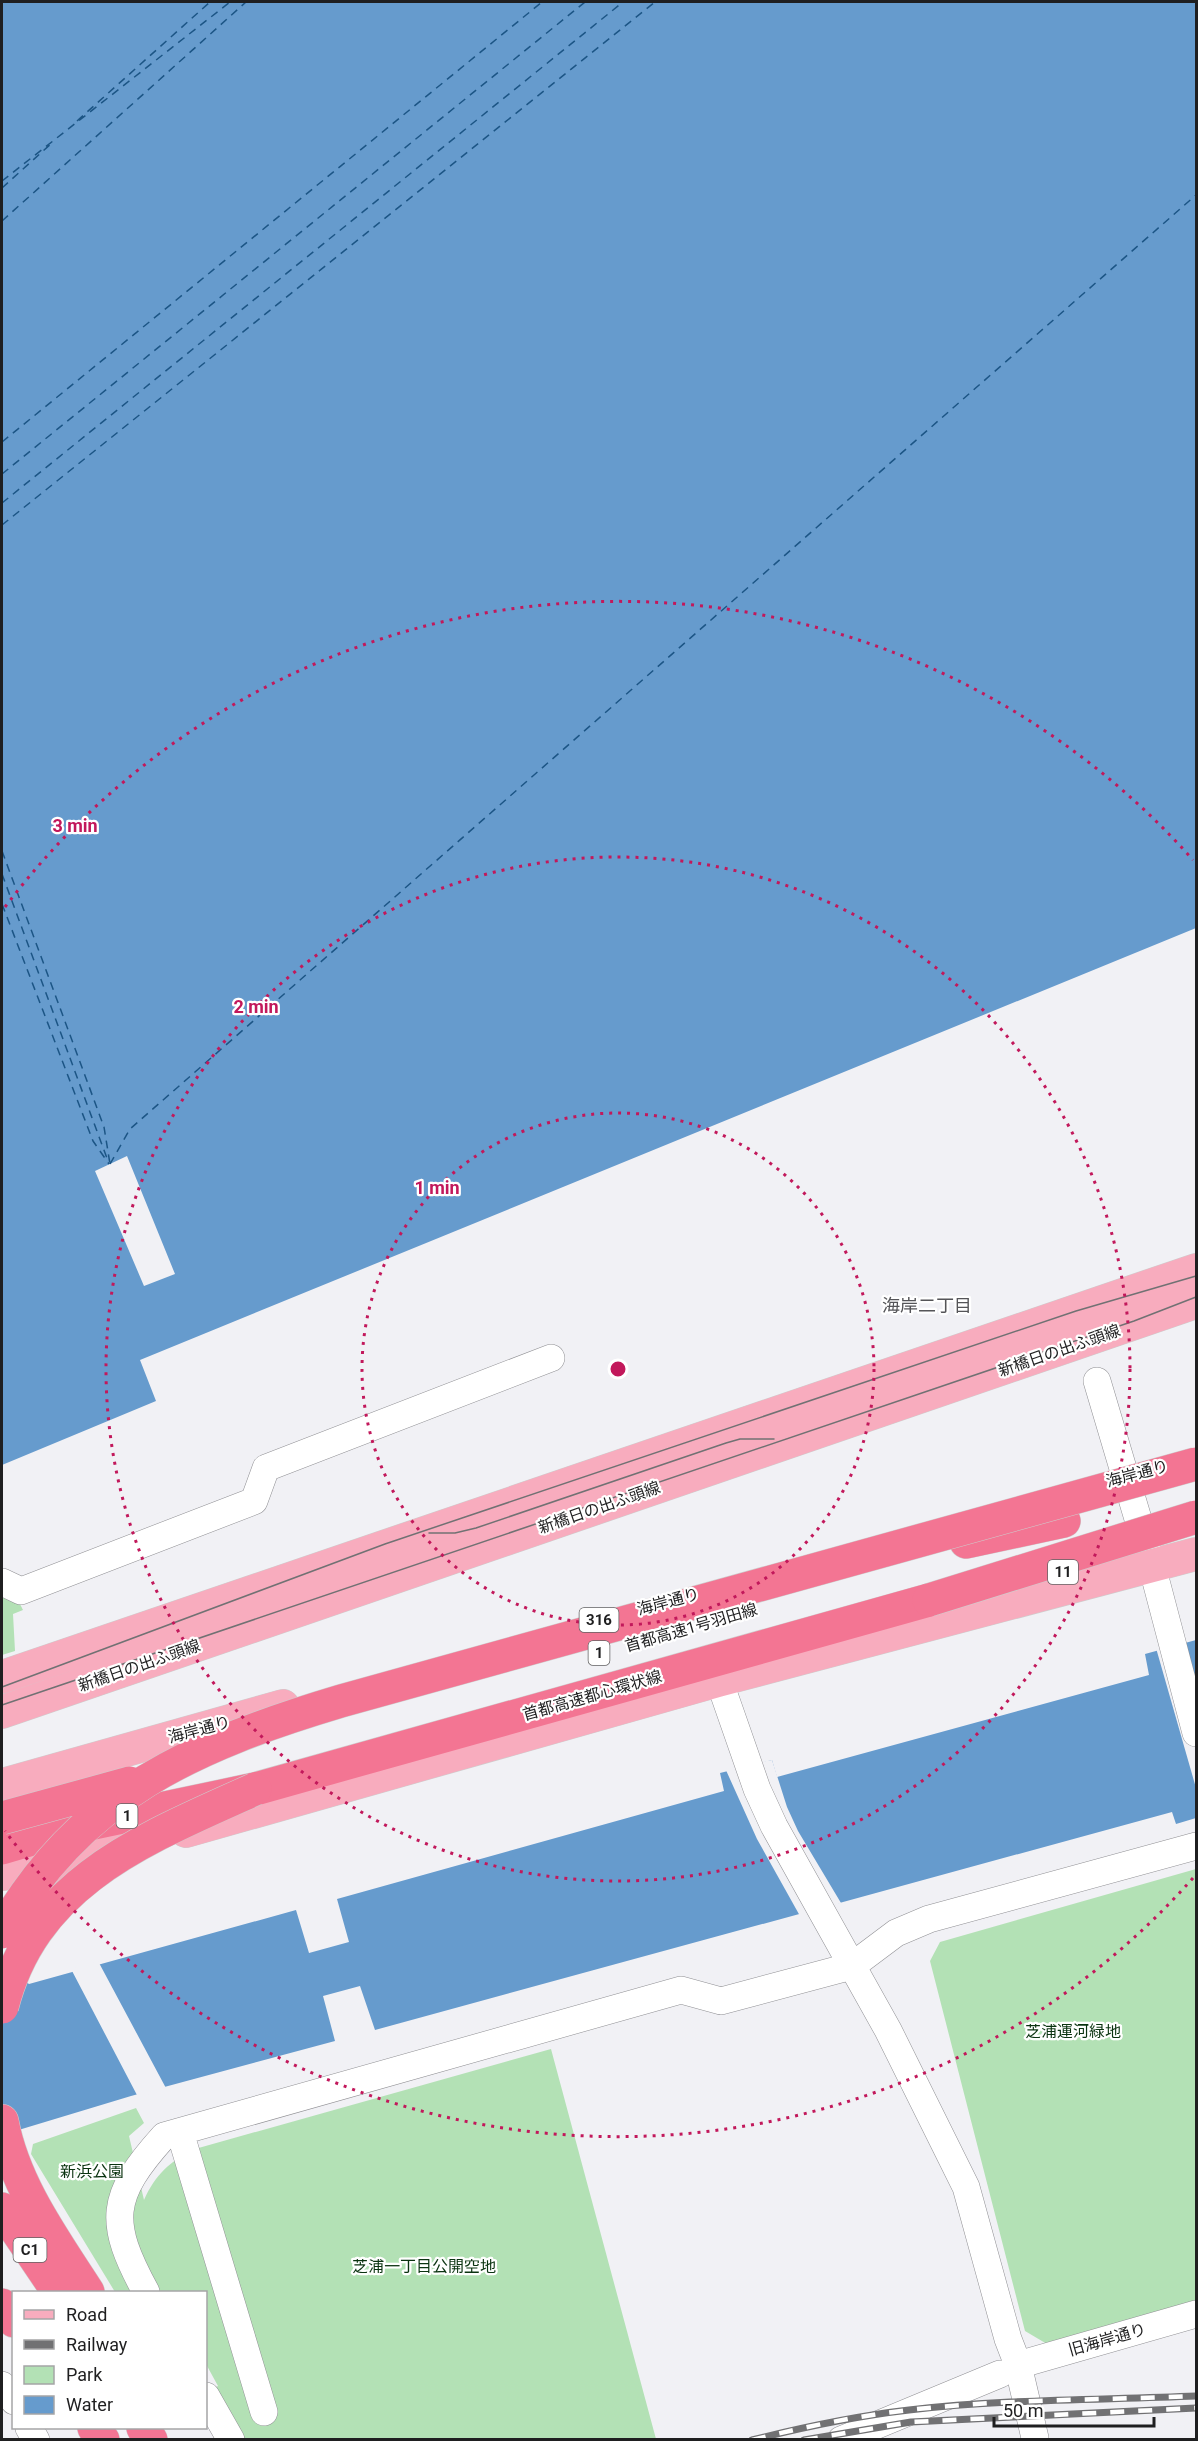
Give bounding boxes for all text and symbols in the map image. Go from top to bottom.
text: 3 min [52,815,98,836]
text: 2 min [233,996,279,1017]
text: 1 min [414,1177,460,1198]
district label: 海岸二丁目 [882,1295,972,1316]
street label: 新橋日の出ふ頭線 [996,1321,1123,1380]
centre of rings [608,1359,628,1379]
street label: 海岸通り [1104,1456,1171,1491]
street label: 新橋日の出ふ頭線 [536,1478,663,1537]
road number: 11 [1048,1560,1078,1584]
street label: 海岸通り [635,1584,702,1619]
street label: 首都高速1号羽田線 [623,1599,760,1655]
road number: 316 [580,1608,618,1632]
street label: 新橋日の出ふ頭線 [76,1636,203,1695]
road number: 1 [588,1641,610,1665]
street label: 首都高速都心環状線 [520,1667,664,1724]
street label: 海岸通り [166,1712,233,1747]
road number: 1 [116,1804,138,1828]
park label: 芝浦運河緑地 [1025,2022,1121,2041]
park label: 新浜公園 [60,2162,124,2181]
road number: C1 [14,2238,46,2262]
park label: 芝浦一丁目公開空地 [352,2257,496,2276]
legend [12,2291,207,2429]
text: Road [66,2304,107,2325]
street label: 旧海岸通り [1066,2319,1148,2360]
text: Railway [66,2334,128,2355]
text: Park [66,2364,103,2385]
scale bar [994,2390,1154,2428]
text: Water [66,2394,113,2415]
text: 50 m [1003,2400,1043,2421]

